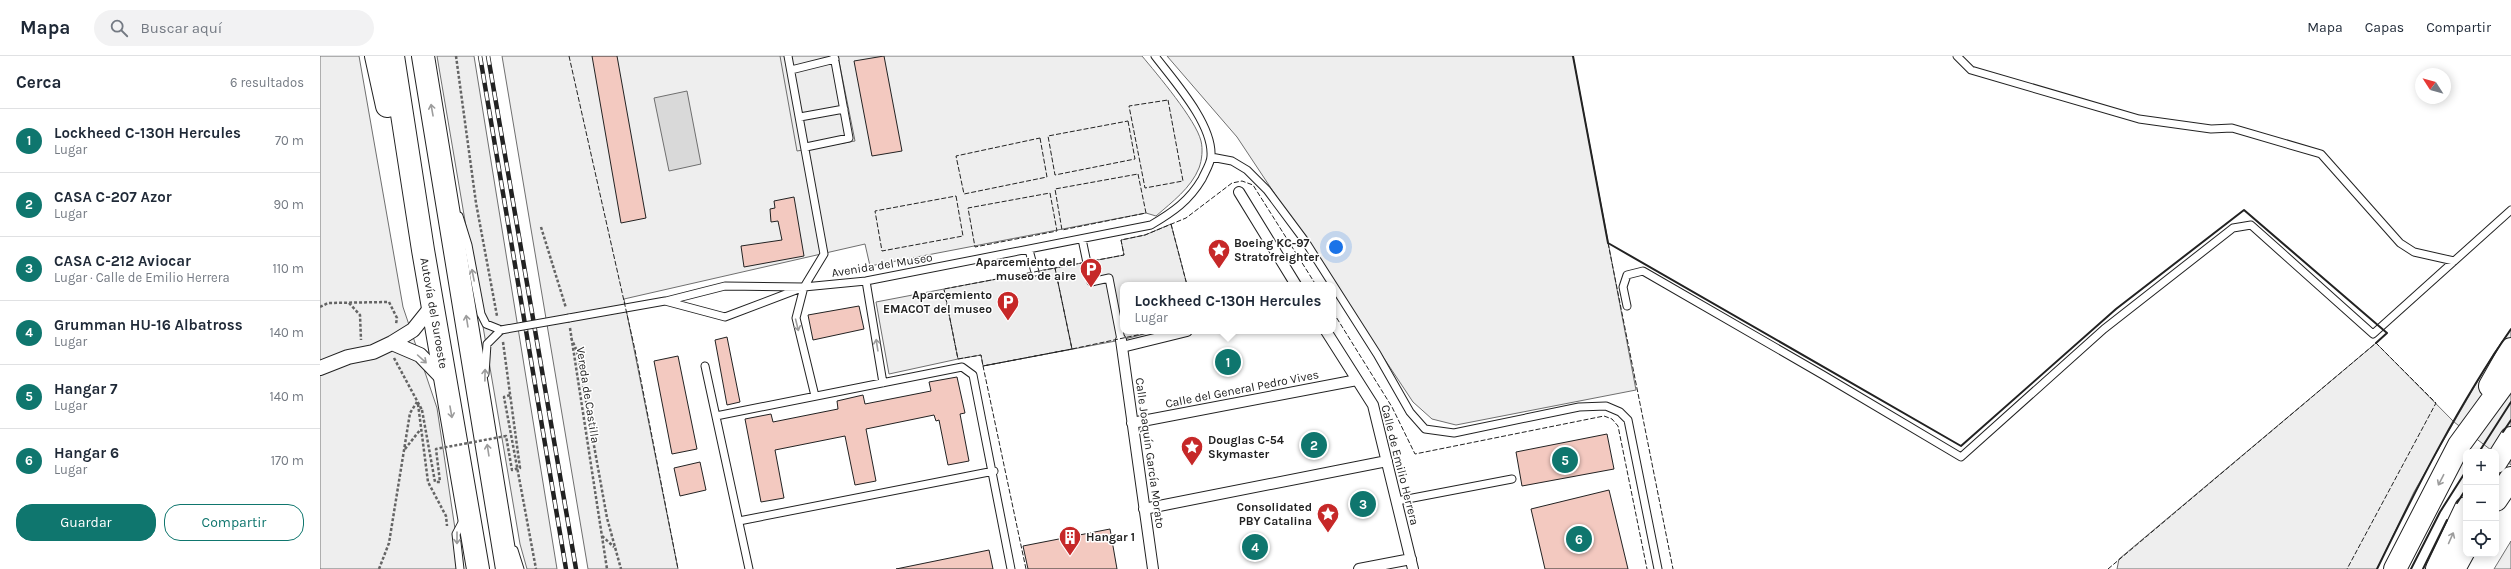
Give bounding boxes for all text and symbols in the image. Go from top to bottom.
search box [94,10,374,46]
text: Mapa [20,17,70,39]
icon: search [108,17,130,39]
text: Buscar aquí [140,19,222,37]
text: Mapa [2307,19,2343,36]
text: Capas [2365,19,2404,36]
text: Compartir [2426,19,2491,36]
north arrow [2415,68,2451,104]
text: Cerca [16,72,61,92]
text: 6 resultados [230,75,304,90]
one-way arrow [428,104,436,117]
text: Lockheed C-130H Hercules [54,124,241,142]
text: 1 [27,133,31,148]
text: 70 m [275,133,304,148]
text: Lugar [54,142,87,157]
text: CASA C-207 Azor [54,188,172,206]
text: 2 [25,197,33,212]
text: 90 m [273,197,304,212]
text: Lugar [54,206,87,221]
place label: Boeing KC-97 Stratofreighter [1234,236,1320,264]
place icon: Boeing KC-97 Stratofreighter [1206,237,1232,270]
your location [1326,237,1346,257]
street label: Avenida del Museo [830,250,934,280]
text: CASA C-212 Aviocar [54,252,191,270]
place label: Aparcemiento del museo de aire [976,255,1076,283]
street label: Autovía del Suroeste [417,256,451,370]
parking icon: Aparcemiento del museo de aire [1078,256,1104,289]
text: 3 [25,261,33,276]
text: 110 m [272,261,304,276]
one-way arrow [469,269,477,282]
text: Lugar · Calle de Emilio Herrera [54,270,230,285]
popup [1120,282,1336,334]
place label: Aparcemiento EMACOT del museo [883,288,992,316]
parking icon: Aparcemiento EMACOT del museo [995,289,1021,322]
text: Lockheed C-130H Hercules [1135,292,1321,310]
text: Lugar [1135,310,1168,325]
one-way arrow [463,315,471,328]
text: Grumman HU-16 Albatross [54,316,243,334]
one-way arrow [794,318,802,331]
text: 4 [25,325,33,340]
text: 140 m [269,325,304,340]
text: Lugar [54,334,87,349]
one-way arrow [873,338,881,351]
street label: Vereda de Castilla [573,346,603,444]
pin: 1 [1215,347,1241,377]
one-way arrow [417,354,427,363]
street label: Calle del General Pedro Vives [1164,367,1320,411]
one-way arrow [481,369,489,382]
street label: Calle Joaquín García Morato [1132,377,1168,529]
text: Hangar 7 [54,380,117,398]
text: 5 [25,389,33,404]
text: 140 m [269,389,304,404]
text: Lugar [54,398,87,413]
street label: Calle de Emilio Herrera [1378,403,1422,527]
one-way arrow [447,405,455,418]
pin: 2 [1301,430,1327,460]
place label: Douglas C-54 Skymaster [1208,433,1284,461]
place icon: Douglas C-54 Skymaster [1179,434,1205,467]
text: Hangar 6 [54,444,119,462]
one-way arrow [484,444,492,457]
pin: 5 [1552,445,1578,475]
map controls [2463,449,2499,557]
button: + [2463,449,2499,485]
text: 6 [25,453,33,468]
text: 170 m [271,453,304,468]
text: Lugar [54,462,87,477]
one-way arrow [2437,474,2444,486]
button: − [2463,485,2499,521]
pin: 3 [1350,489,1376,519]
place label: Consolidated PBY Catalina [1237,500,1312,528]
place icon: Consolidated PBY Catalina [1315,501,1341,534]
button: Guardar [16,504,156,541]
button: Compartir [164,504,304,541]
button: locate [2463,521,2499,557]
building icon: Hangar 1 [1057,524,1083,557]
pin: 6 [1566,524,1592,554]
place label: Hangar 1 [1086,530,1135,544]
one-way arrow [453,532,461,545]
pin: 4 [1242,532,1268,562]
one-way arrow [2447,533,2455,545]

